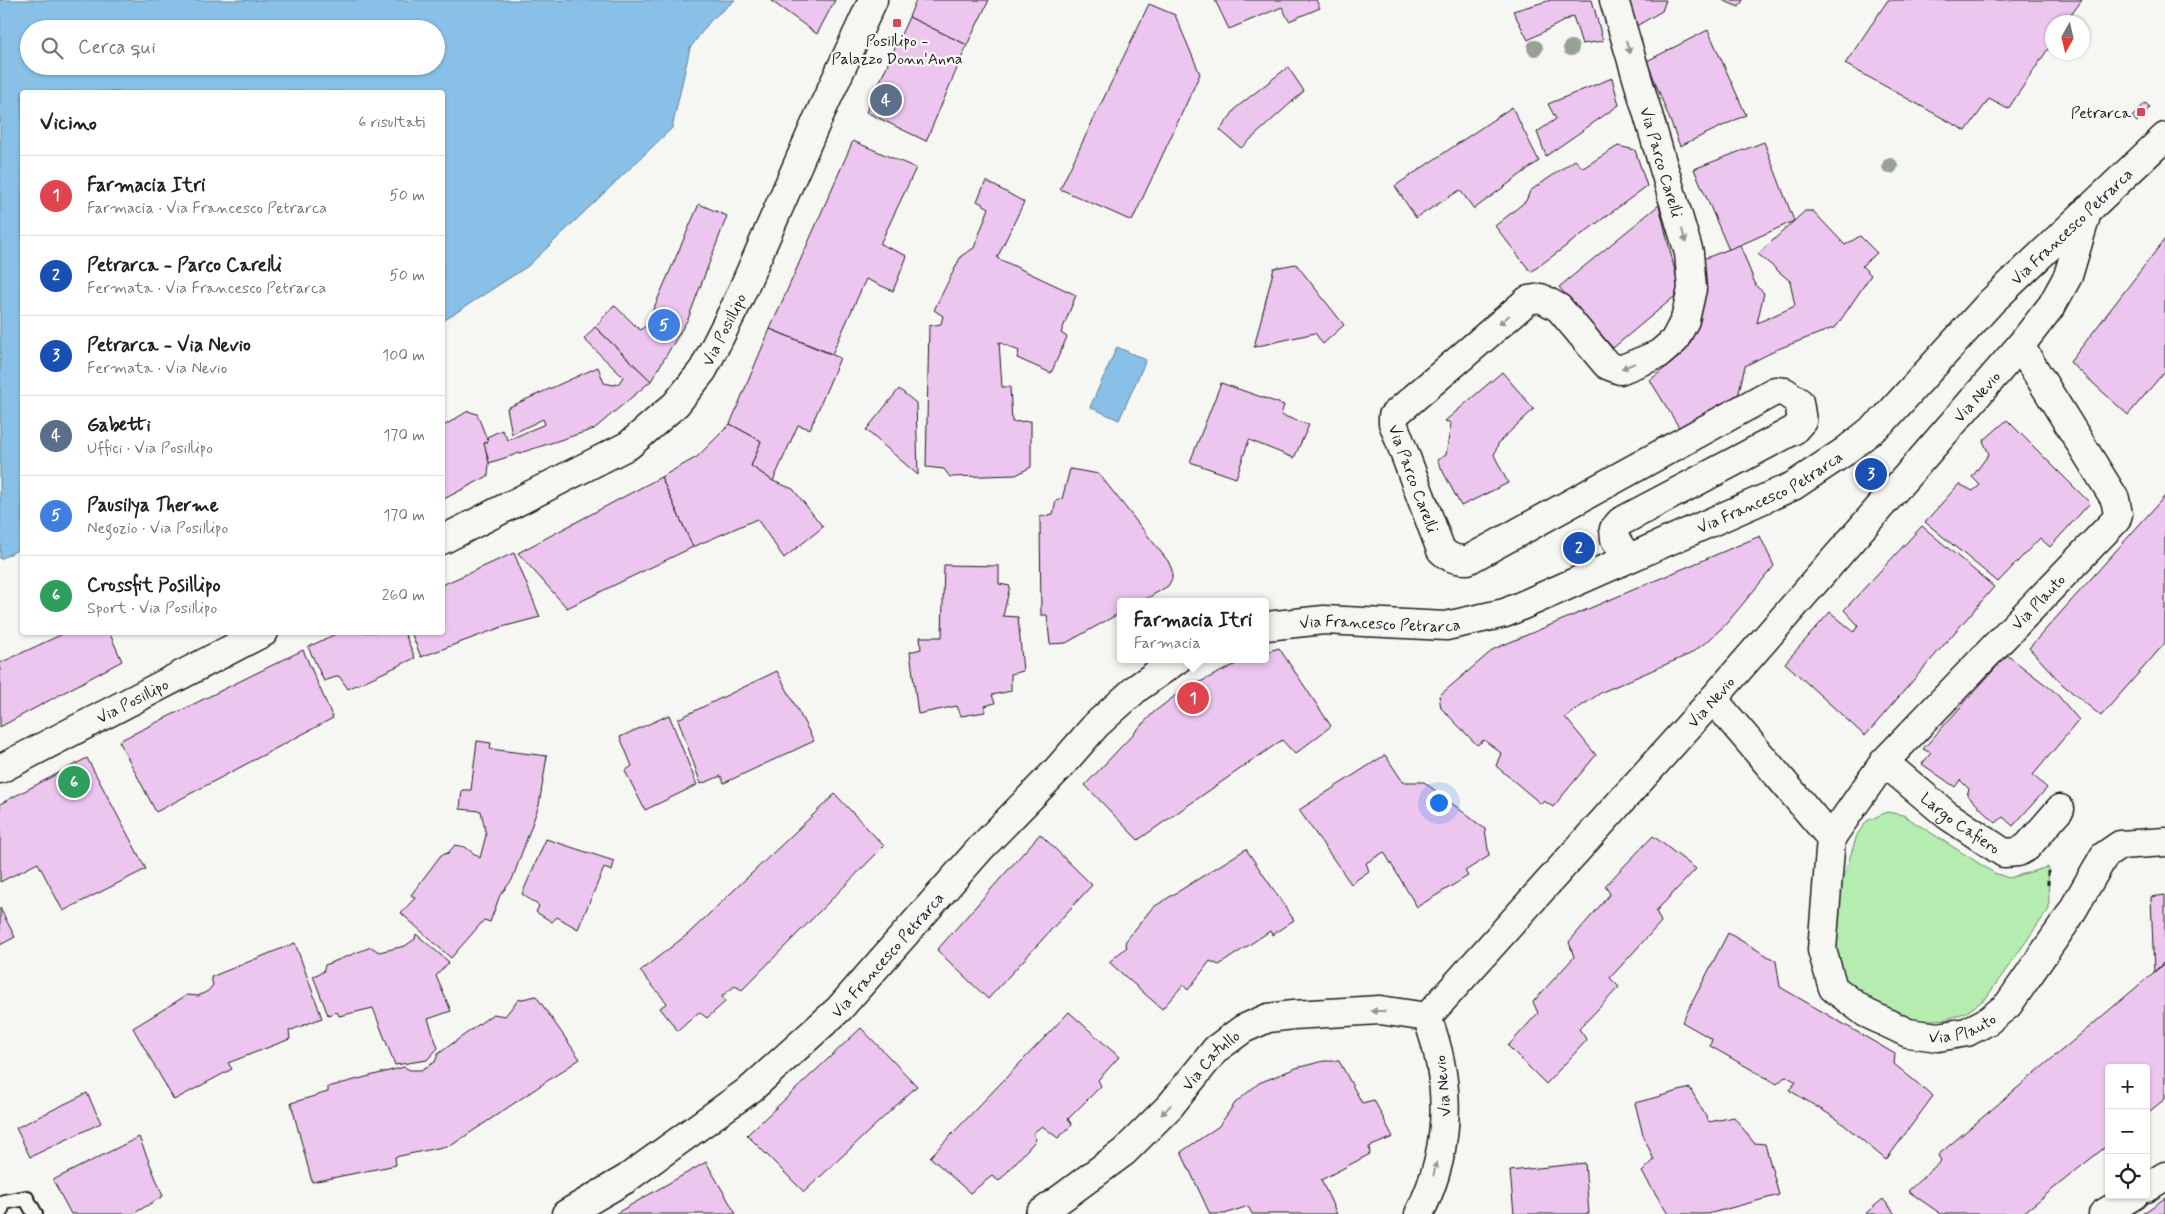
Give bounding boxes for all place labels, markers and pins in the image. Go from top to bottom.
marker: Posillipo - Palazzo Donn'Anna [891,17,903,29]
place label: Posillipo - Palazzo Donn'Anna [831,31,963,70]
pin: 4 [870,81,902,119]
place label: Petrarca [2071,103,2131,124]
marker: Petrarca [2135,106,2147,118]
pin: 5 [648,306,680,344]
pin: 3 [1855,455,1887,493]
pin: 2 [1563,529,1595,567]
pin: 1 [1177,679,1209,717]
pin: 6 [58,763,90,801]

